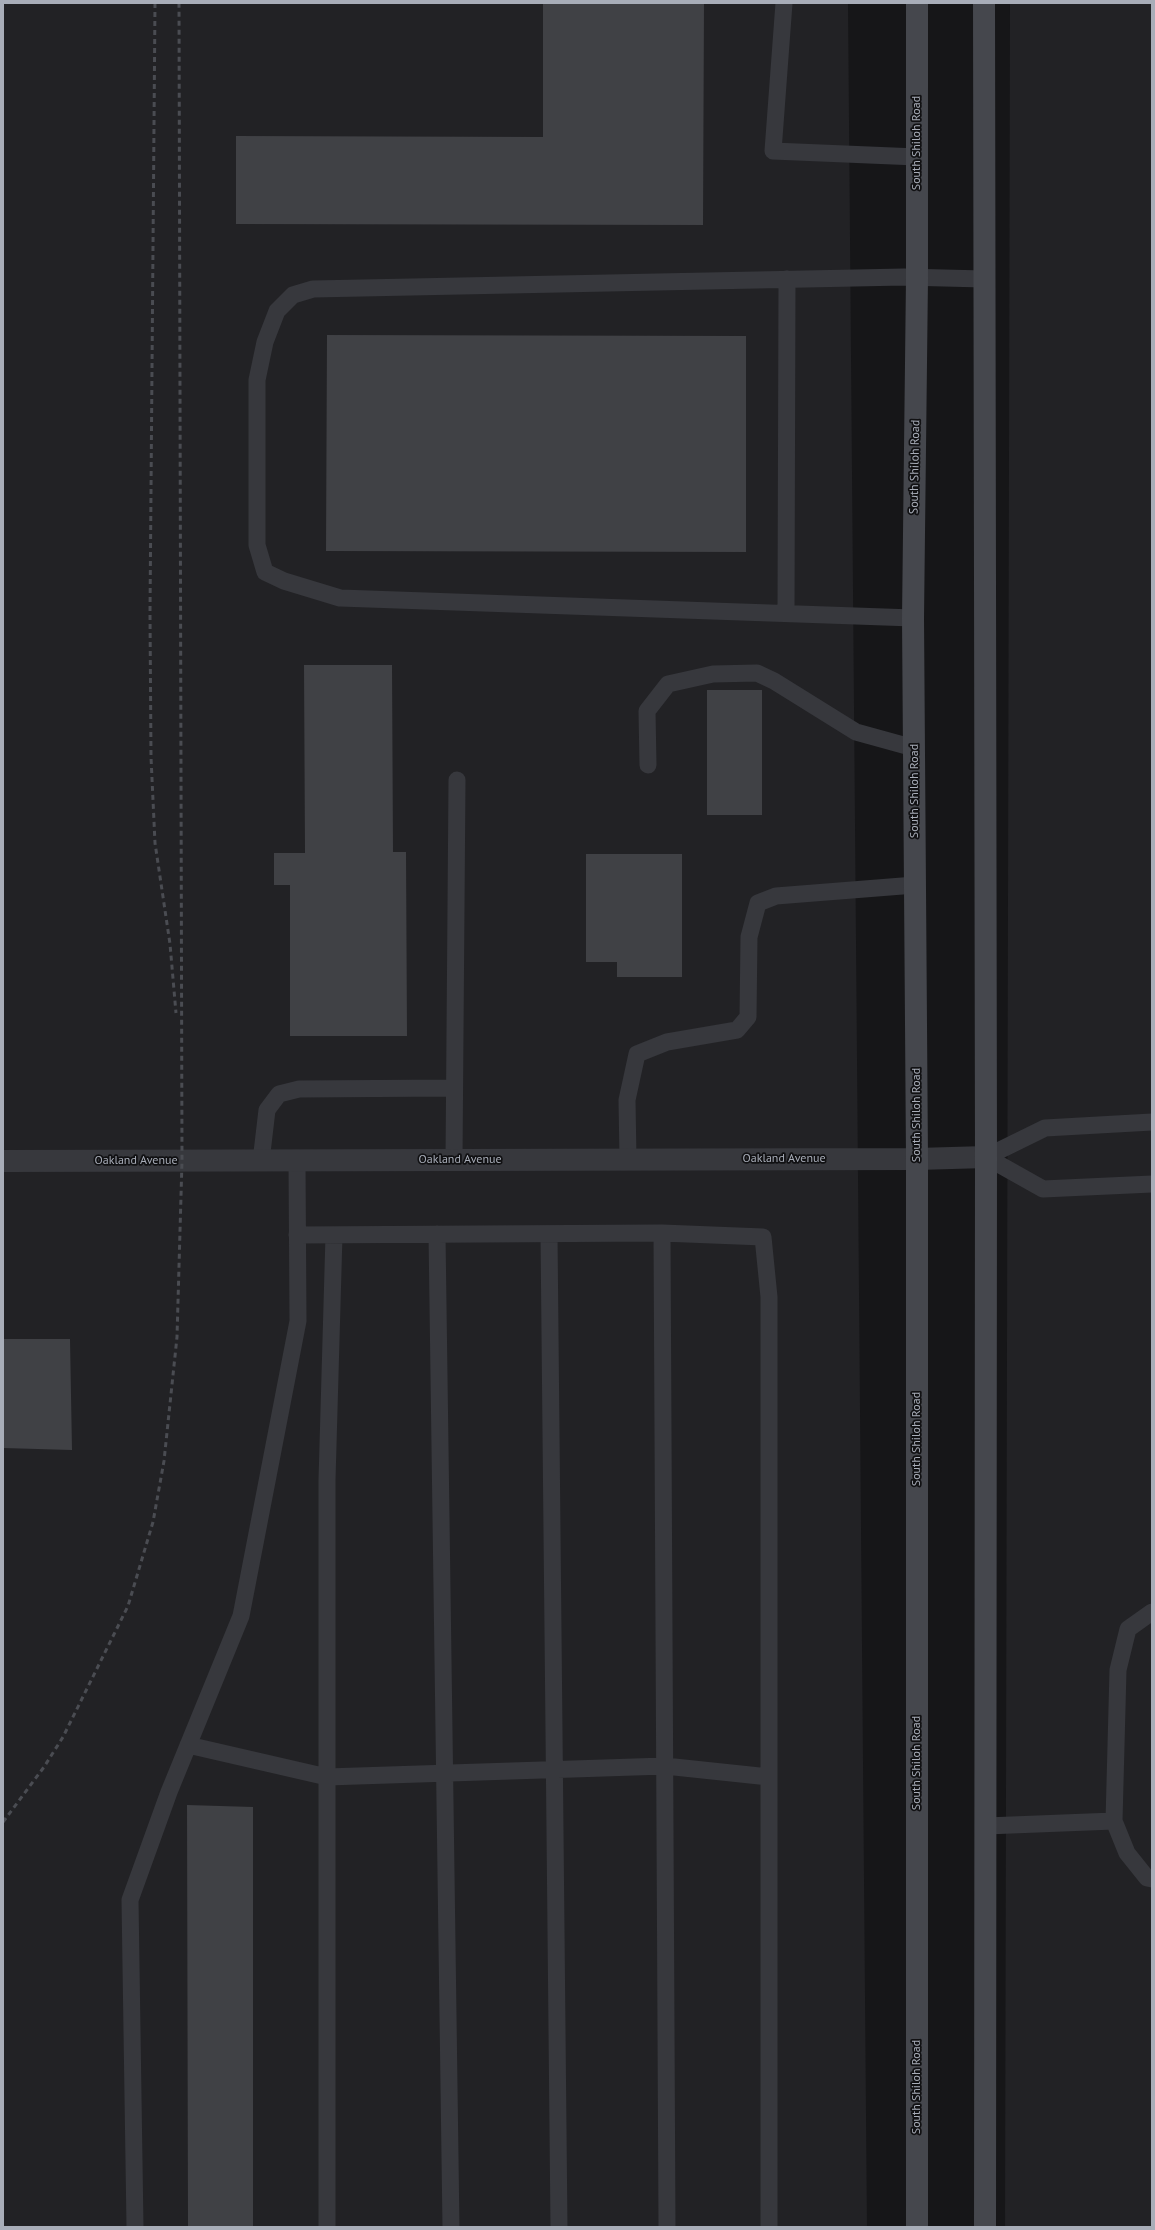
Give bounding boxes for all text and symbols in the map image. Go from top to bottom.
street label: South Shiloh Road [910,96,924,190]
street label: South Shiloh Road [907,420,923,514]
street label: South Shiloh Road [908,744,922,838]
street label: South Shiloh Road [910,1068,924,1162]
street label: Oakland Avenue [742,1152,826,1166]
street label: Oakland Avenue [418,1153,502,1167]
street label: Oakland Avenue [94,1154,178,1168]
street label: South Shiloh Road [910,1392,924,1486]
street label: South Shiloh Road [910,1716,924,1810]
street label: South Shiloh Road [910,2040,924,2134]

